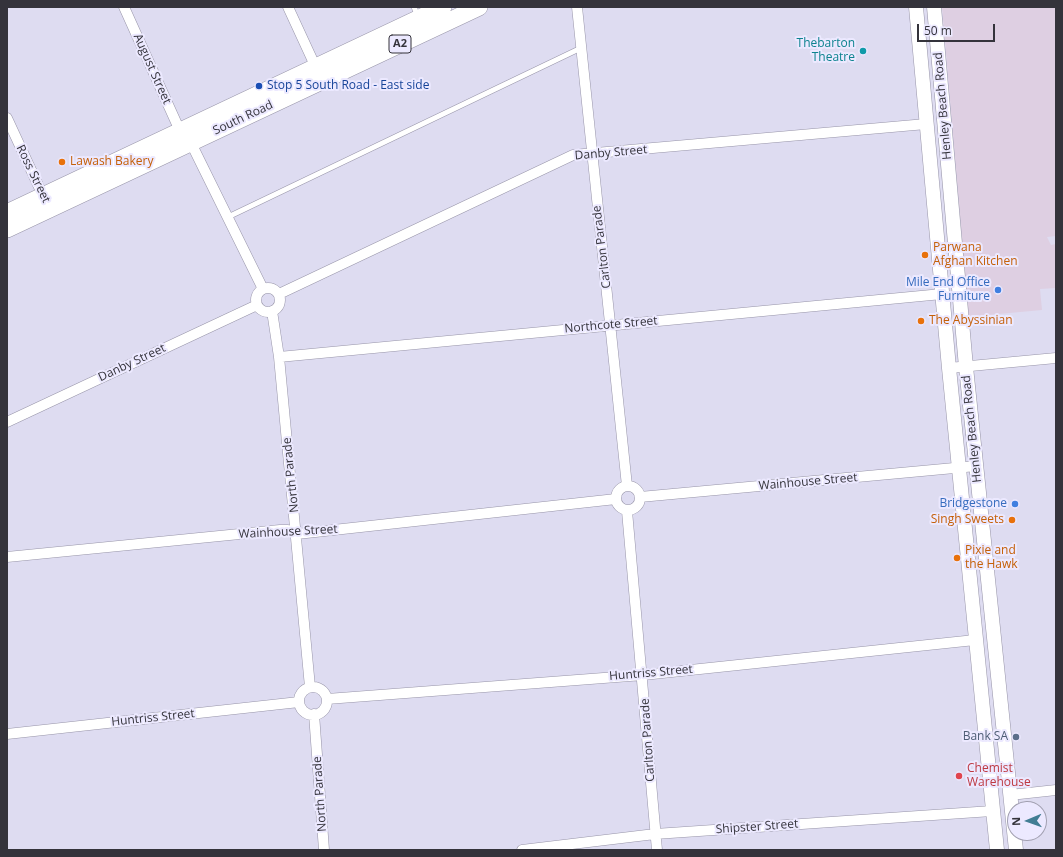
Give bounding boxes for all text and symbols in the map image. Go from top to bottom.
scale bar [919,16,997,42]
text: 50 m [924,22,952,39]
street label: August Street [130,32,174,106]
road number: A2 [389,35,411,53]
place label: Thebarton Theatre [797,37,855,65]
marker: Thebarton Theatre [858,46,868,56]
street label: Henley Beach Road [931,52,955,160]
place label: Stop 5 South Road - East side [267,79,429,93]
marker: Stop 5 South Road - East side [254,81,264,91]
street label: South Road [211,98,275,138]
street label: Ross Street [13,143,53,205]
street label: Danby Street [574,143,648,163]
place label: Lawash Bakery [70,155,153,169]
marker: Lawash Bakery [57,157,67,167]
street label: Carlton Parade [590,205,614,289]
place label: Parwana Afghan Kitchen [933,241,1018,269]
marker: Parwana Afghan Kitchen [920,250,930,260]
place label: Mile End Office Furniture [906,276,990,304]
marker: Mile End Office Furniture [993,285,1003,295]
street label: Northcote Street [564,314,658,336]
place label: The Abyssinian [929,314,1013,328]
marker: The Abyssinian [916,316,926,326]
street label: Danby Street [96,341,168,385]
street label: Henley Beach Road [959,375,985,483]
street label: North Parade [280,437,302,513]
street label: Wainhouse Street [758,471,858,493]
place label: Bridgestone [939,497,1007,511]
marker: Bridgestone [1010,499,1020,509]
place label: Singh Sweets [931,513,1004,527]
marker: Singh Sweets [1007,515,1017,525]
street label: Wainhouse Street [238,522,338,542]
place label: Pixie and the Hawk [965,544,1018,572]
marker: Pixie and the Hawk [952,553,962,563]
street label: Huntriss Street [609,662,693,684]
street label: Carlton Parade [638,698,658,782]
street label: Huntriss Street [111,706,195,730]
place label: Bank SA [963,730,1008,744]
marker: Bank SA [1011,732,1021,742]
street label: North Parade [310,756,330,832]
place label: Chemist Warehouse [967,762,1031,790]
marker: Chemist Warehouse [954,771,964,781]
north arrow [1007,801,1047,841]
street label: Shipster Street [715,817,799,837]
text: N [1008,817,1023,826]

